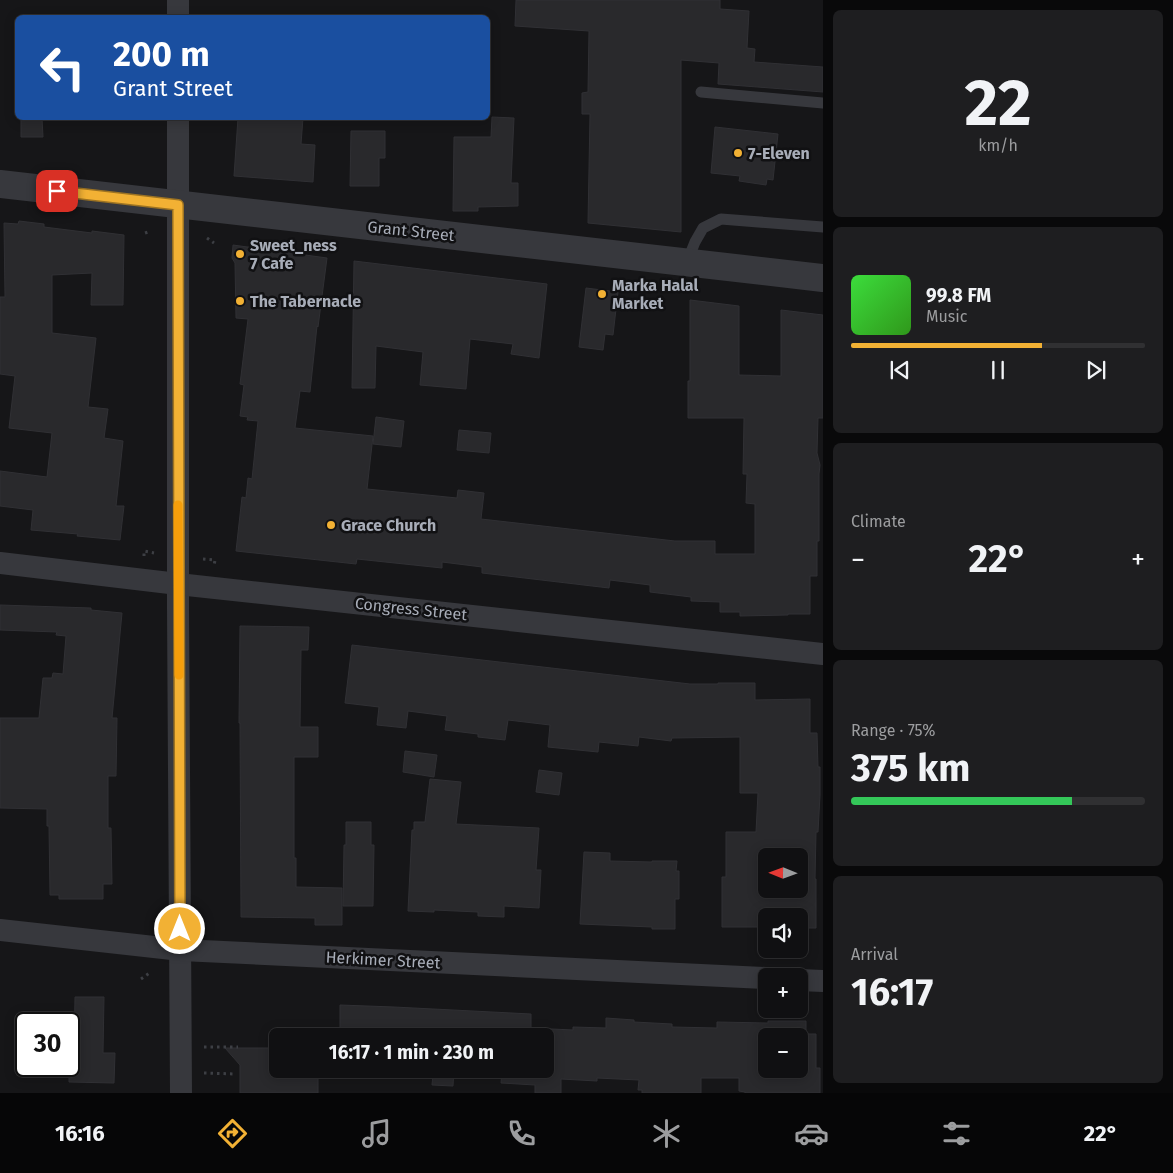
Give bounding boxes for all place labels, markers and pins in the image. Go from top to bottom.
place label: 7-Eleven [748,144,810,163]
marker: 7-Eleven [732,147,744,159]
pin [36,170,78,212]
place label: Sweet_ness 7 Cafe [250,236,337,273]
marker: Sweet_ness 7 Cafe [234,248,246,260]
place label: Marka Halal Market [612,276,698,313]
marker: Marka Halal Market [596,288,608,300]
place label: The Tabernacle [250,292,361,311]
marker: The Tabernacle [234,295,246,307]
place label: Grace Church [341,516,436,535]
marker: Grace Church [325,519,337,531]

